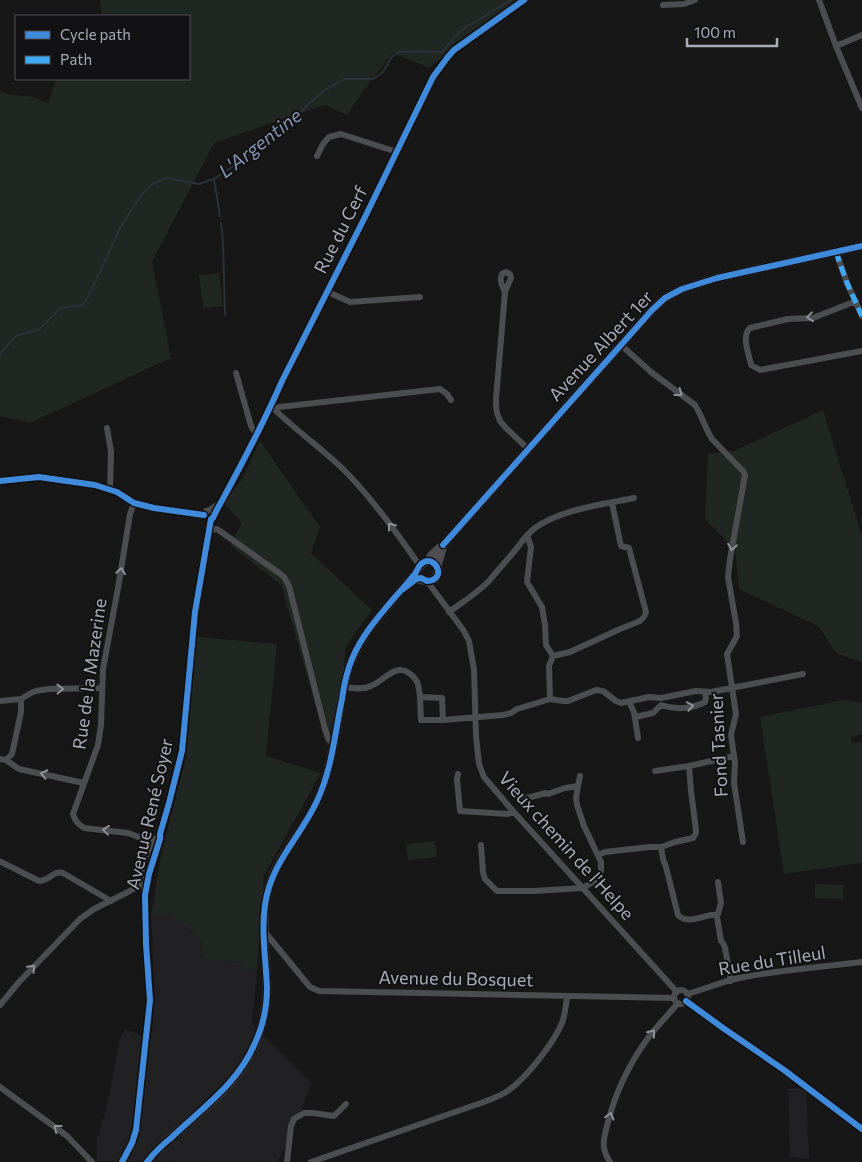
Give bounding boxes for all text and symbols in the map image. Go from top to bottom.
legend [15,15,190,80]
scale bar [687,15,777,47]
text: 100 m [694,23,736,41]
text: Cycle path [60,25,131,43]
text: Path [60,50,92,68]
water label: L'Argentine [214,103,306,182]
street label: Rue du Cerf [309,181,372,277]
street label: Avenue Albert 1er [543,286,657,405]
one-way arrow [806,311,814,322]
one-way arrow [673,387,683,396]
one-way arrow [388,522,397,532]
one-way arrow [727,543,738,552]
one-way arrow [115,567,126,575]
street label: Rue de la Mazerine [68,597,110,751]
one-way arrow [56,684,64,694]
street label: Fond Tasnier [704,693,732,798]
one-way arrow [686,702,695,712]
street label: Avenue René Soyer [121,736,177,891]
street label: Vieux chemin de l'Helpe [494,767,639,924]
one-way arrow [39,770,48,780]
one-way arrow [101,825,109,836]
street label: Rue du Tilleul [717,941,827,979]
one-way arrow [26,964,35,973]
street label: Avenue du Bosquet [378,966,534,990]
one-way arrow [646,1030,654,1039]
one-way arrow [604,1112,615,1120]
one-way arrow [54,1126,63,1134]

